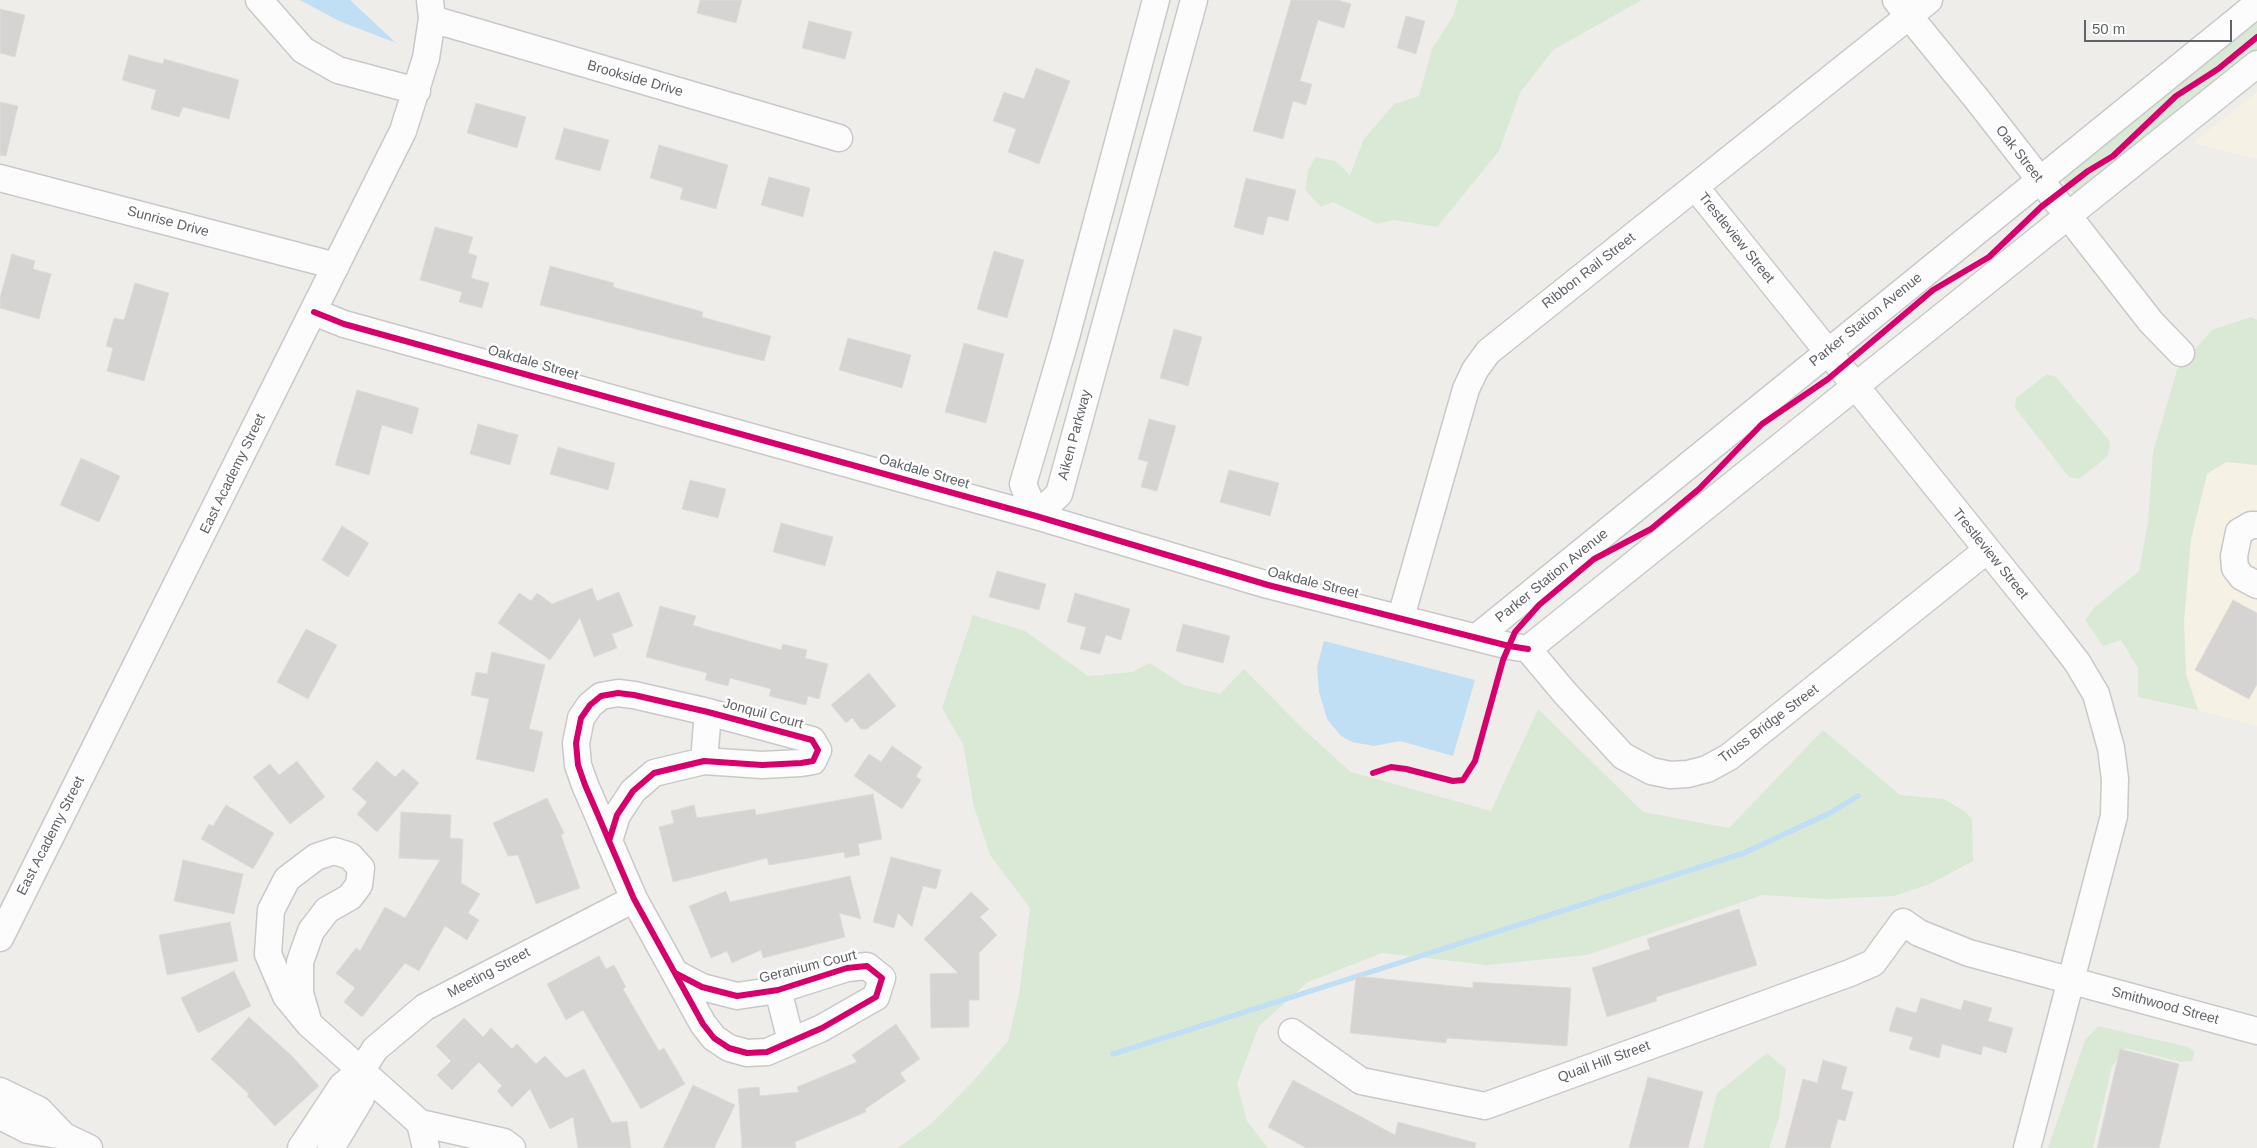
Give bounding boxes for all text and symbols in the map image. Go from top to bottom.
scale bar [2087,10,2234,42]
text: 50 m [2092,20,2125,37]
street label: Brookside Drive [585,57,685,101]
street label: Oak Street [1992,122,2046,186]
street label: Trestleview Street [1694,189,1778,287]
street label: Sunrise Drive [125,203,211,241]
street label: Ribbon Rail Street [1539,229,1639,313]
street label: Parker Station Avenue [1806,269,1926,371]
street label: Oakdale Street [486,342,580,384]
street label: Aiken Parkway [1055,388,1095,482]
street label: East Academy Street [197,411,269,537]
street label: Oakdale Street [877,451,971,493]
street label: Trestleview Street [1948,505,2032,603]
street label: Parker Station Avenue [1492,525,1612,627]
street label: Oakdale Street [1266,564,1360,602]
street label: Truss Bridge Street [1716,681,1822,767]
street label: Jonquil Court [721,695,805,733]
street label: East Academy Street [14,774,88,898]
street label: Meeting Street [445,944,533,1002]
street label: Geranium Court [758,947,858,987]
street label: Smithwood Street [2109,984,2221,1028]
street label: Quail Hill Street [1555,1037,1653,1087]

